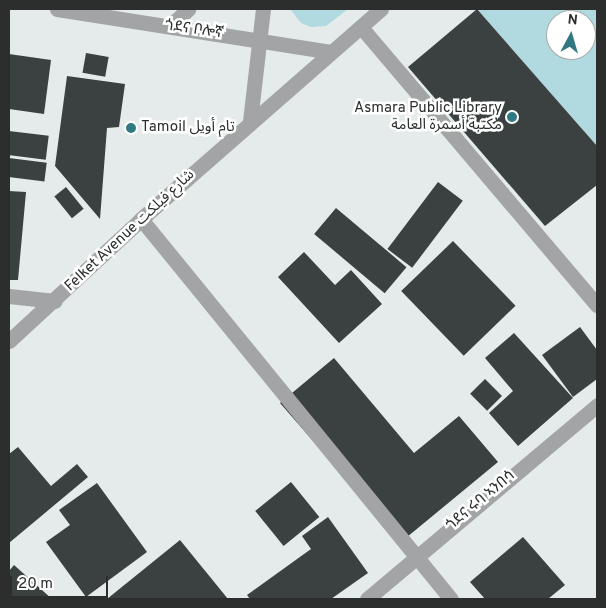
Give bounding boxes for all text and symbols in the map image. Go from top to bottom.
north arrow [546,10,596,60]
text: N [567,12,578,30]
street label: ጎደና ቦሎኛ [164,17,224,43]
place label: Asmara Public Library مكتبة أسمرة العامة [354,99,502,134]
marker: Asmara Public Library مكتبة أسمرة العامة [506,111,518,123]
place label: Tamoil تام أويل [141,119,235,137]
marker: Tamoil تام أويل [125,122,137,134]
street label: Felket Avenue شارع فيلكت [61,166,199,296]
street label: ጎደና ሩባ ኣንበሳ [443,467,519,535]
scale bar [12,566,110,598]
text: 20 m [18,575,53,594]

